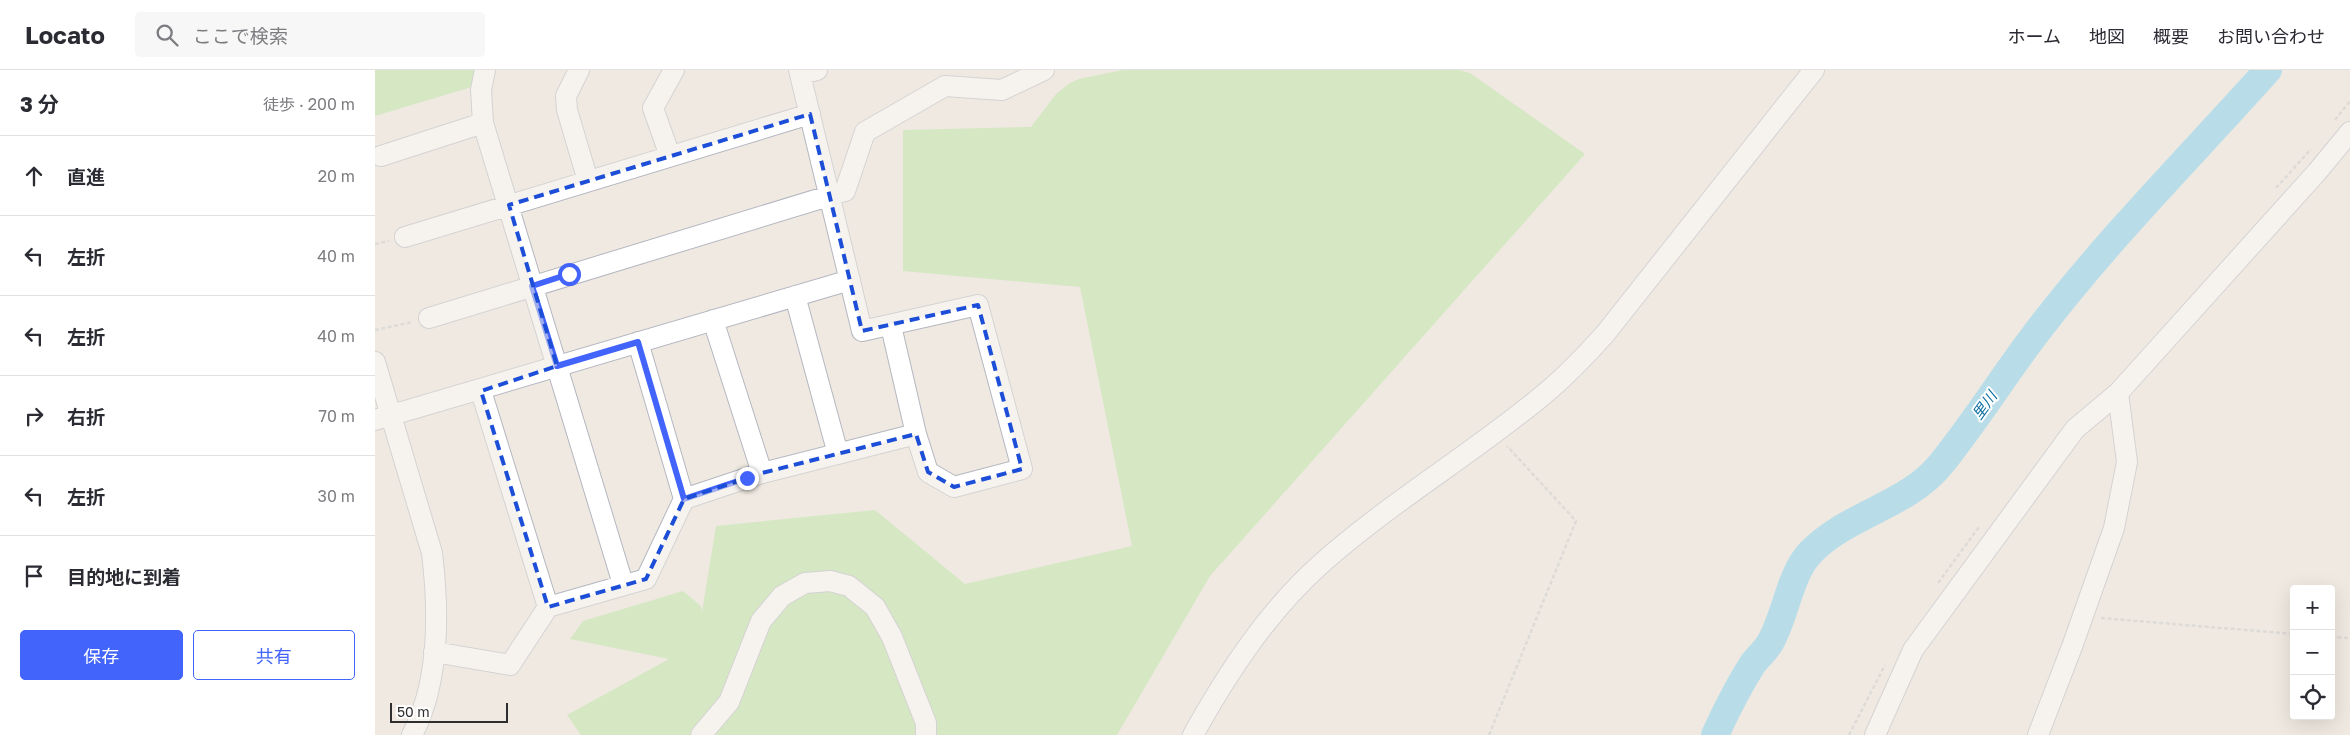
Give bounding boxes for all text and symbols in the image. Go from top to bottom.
search box [135,12,485,57]
text: Locato [25,20,105,49]
icon: search [153,21,181,49]
text: ここで検索 [193,24,288,47]
text: ホーム [2008,25,2061,47]
text: 地図 [2089,25,2125,47]
text: 概要 [2153,25,2189,47]
text: お問い合わせ [2217,25,2325,47]
text: 3 分 [20,91,59,117]
text: 徒歩 · 200 m [263,94,355,114]
icon: ahead [20,162,48,190]
text: 直進 [67,165,105,188]
text: 20 m [318,166,355,186]
icon: left [20,242,48,270]
text: 左折 [67,245,105,268]
text: 40 m [317,246,355,266]
route start [558,263,581,286]
icon: left [20,322,48,350]
text: 左折 [67,325,105,348]
text: 40 m [317,326,355,346]
water label: 里川 [1968,386,2001,422]
icon: right [20,402,48,430]
text: 右折 [67,405,105,428]
text: 70 m [318,406,355,426]
route end [736,467,759,490]
icon: left [20,482,48,510]
text: 左折 [67,485,105,508]
text: 30 m [318,486,355,506]
icon: arrive [20,562,48,590]
text: 目的地に到着 [67,565,181,588]
map controls [2290,585,2335,720]
button: + [2290,585,2335,630]
button: 保存 [20,630,183,680]
button: 共有 [193,630,355,680]
button: − [2290,630,2335,675]
button: locate [2290,675,2335,720]
scale bar [390,700,507,723]
text: 50 m [397,703,430,720]

